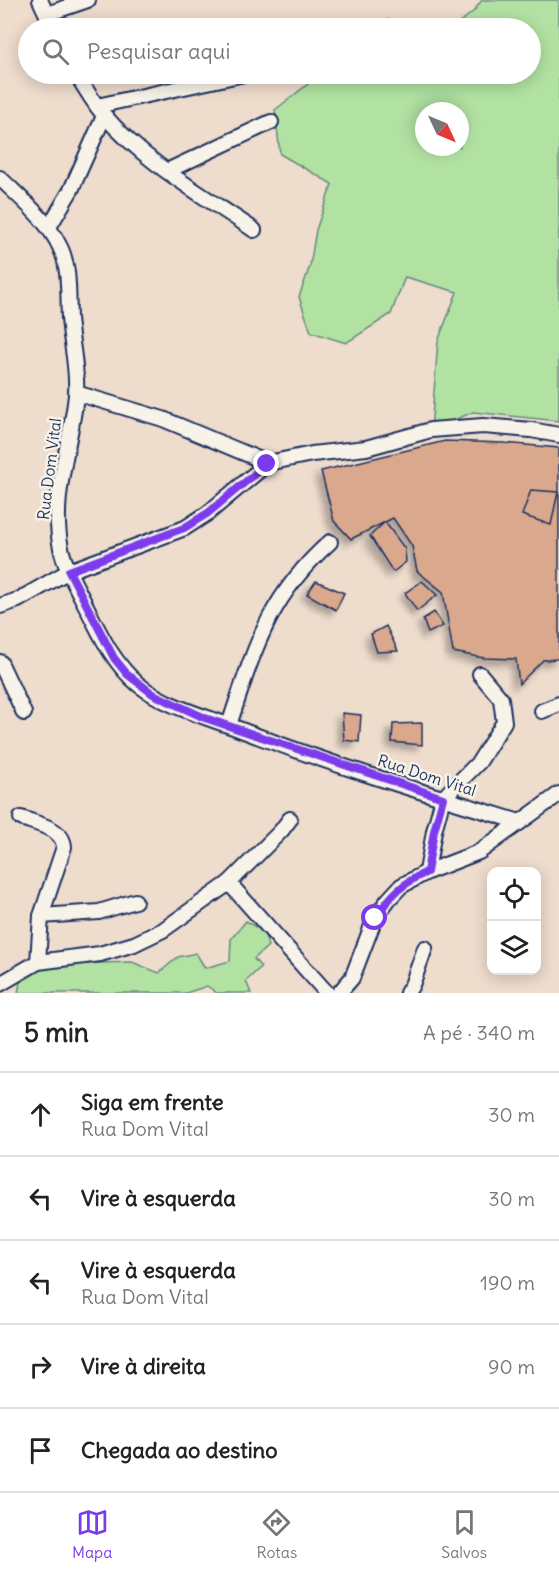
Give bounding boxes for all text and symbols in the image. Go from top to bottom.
search box [18,18,541,84]
icon: search [39,35,72,68]
text: Pesquisar aqui [87,37,230,65]
north arrow [415,102,469,156]
street label: Rua Dom Vital [33,417,65,521]
route end [253,450,279,476]
street label: Rua Dom Vital [375,750,479,800]
map controls [487,867,541,975]
button: locate [487,867,541,921]
route start [361,904,387,930]
button: layers [487,921,541,975]
text: 5 min [24,1016,89,1049]
text: A pé · 340 m [423,1020,535,1045]
text: Siga em frente [81,1088,224,1116]
icon: ahead [24,1098,57,1131]
text: 30 m [488,1102,535,1127]
text: Rua Dom Vital [81,1116,209,1141]
icon: left [24,1182,57,1215]
text: Vire à esquerda [81,1184,236,1212]
text: 30 m [488,1186,535,1211]
text: Vire à esquerda [81,1256,236,1284]
icon: left [24,1266,57,1299]
text: 190 m [480,1270,535,1295]
text: Rua Dom Vital [81,1284,209,1309]
icon: right [24,1350,57,1383]
text: Vire à direita [81,1352,206,1380]
text: 90 m [488,1354,535,1379]
icon: arrive [24,1434,57,1467]
text: Chegada ao destino [81,1436,278,1464]
tab: Mapa [72,1506,112,1562]
tab: Rotas [256,1506,297,1562]
tab: Salvos [441,1506,487,1562]

